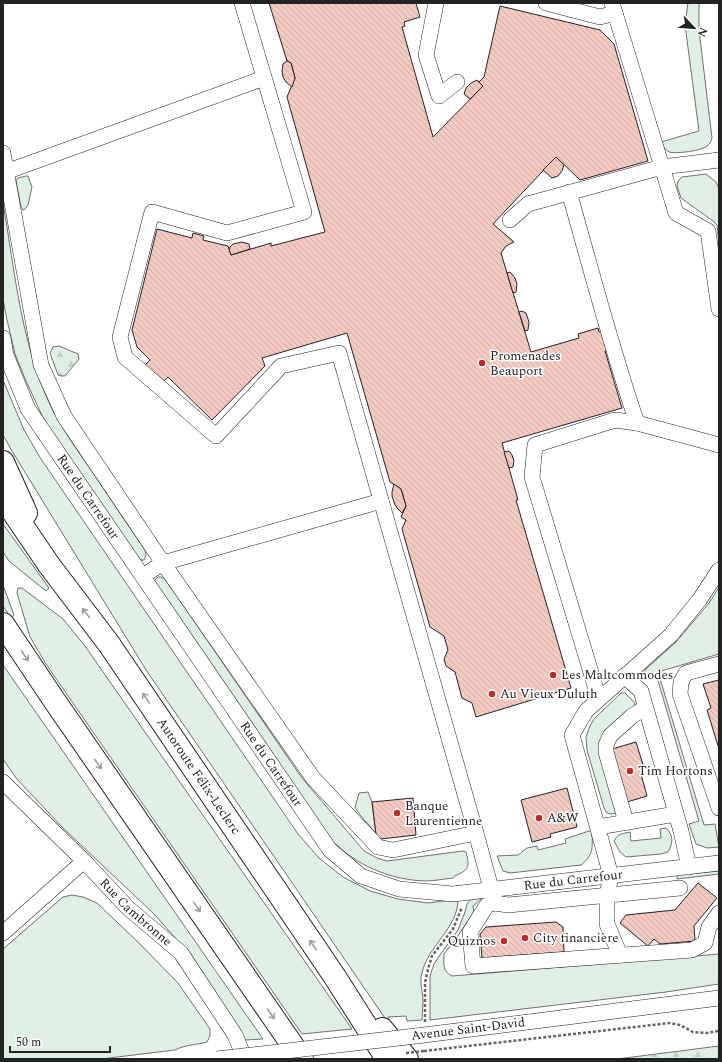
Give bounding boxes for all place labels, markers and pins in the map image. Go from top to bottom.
place label: Promenades Beauport [490,346,561,381]
marker: Promenades Beauport [477,358,487,368]
place label: Les Maltcommodes [561,665,673,685]
marker: Les Maltcommodes [548,670,558,680]
place label: Au Vieux Duluth [500,684,598,704]
marker: Au Vieux Duluth [487,689,497,699]
place label: Tim Hortons [638,761,713,781]
marker: Tim Hortons [625,766,635,776]
place label: Banque Laurentienne [405,796,482,831]
marker: Banque Laurentienne [392,808,402,818]
place label: A&W [547,808,579,828]
marker: A&W [534,813,544,823]
place label: City financière [533,928,619,948]
place label: Quiznos [448,931,496,951]
marker: City financière [520,933,530,943]
marker: Quiznos [499,936,509,946]

